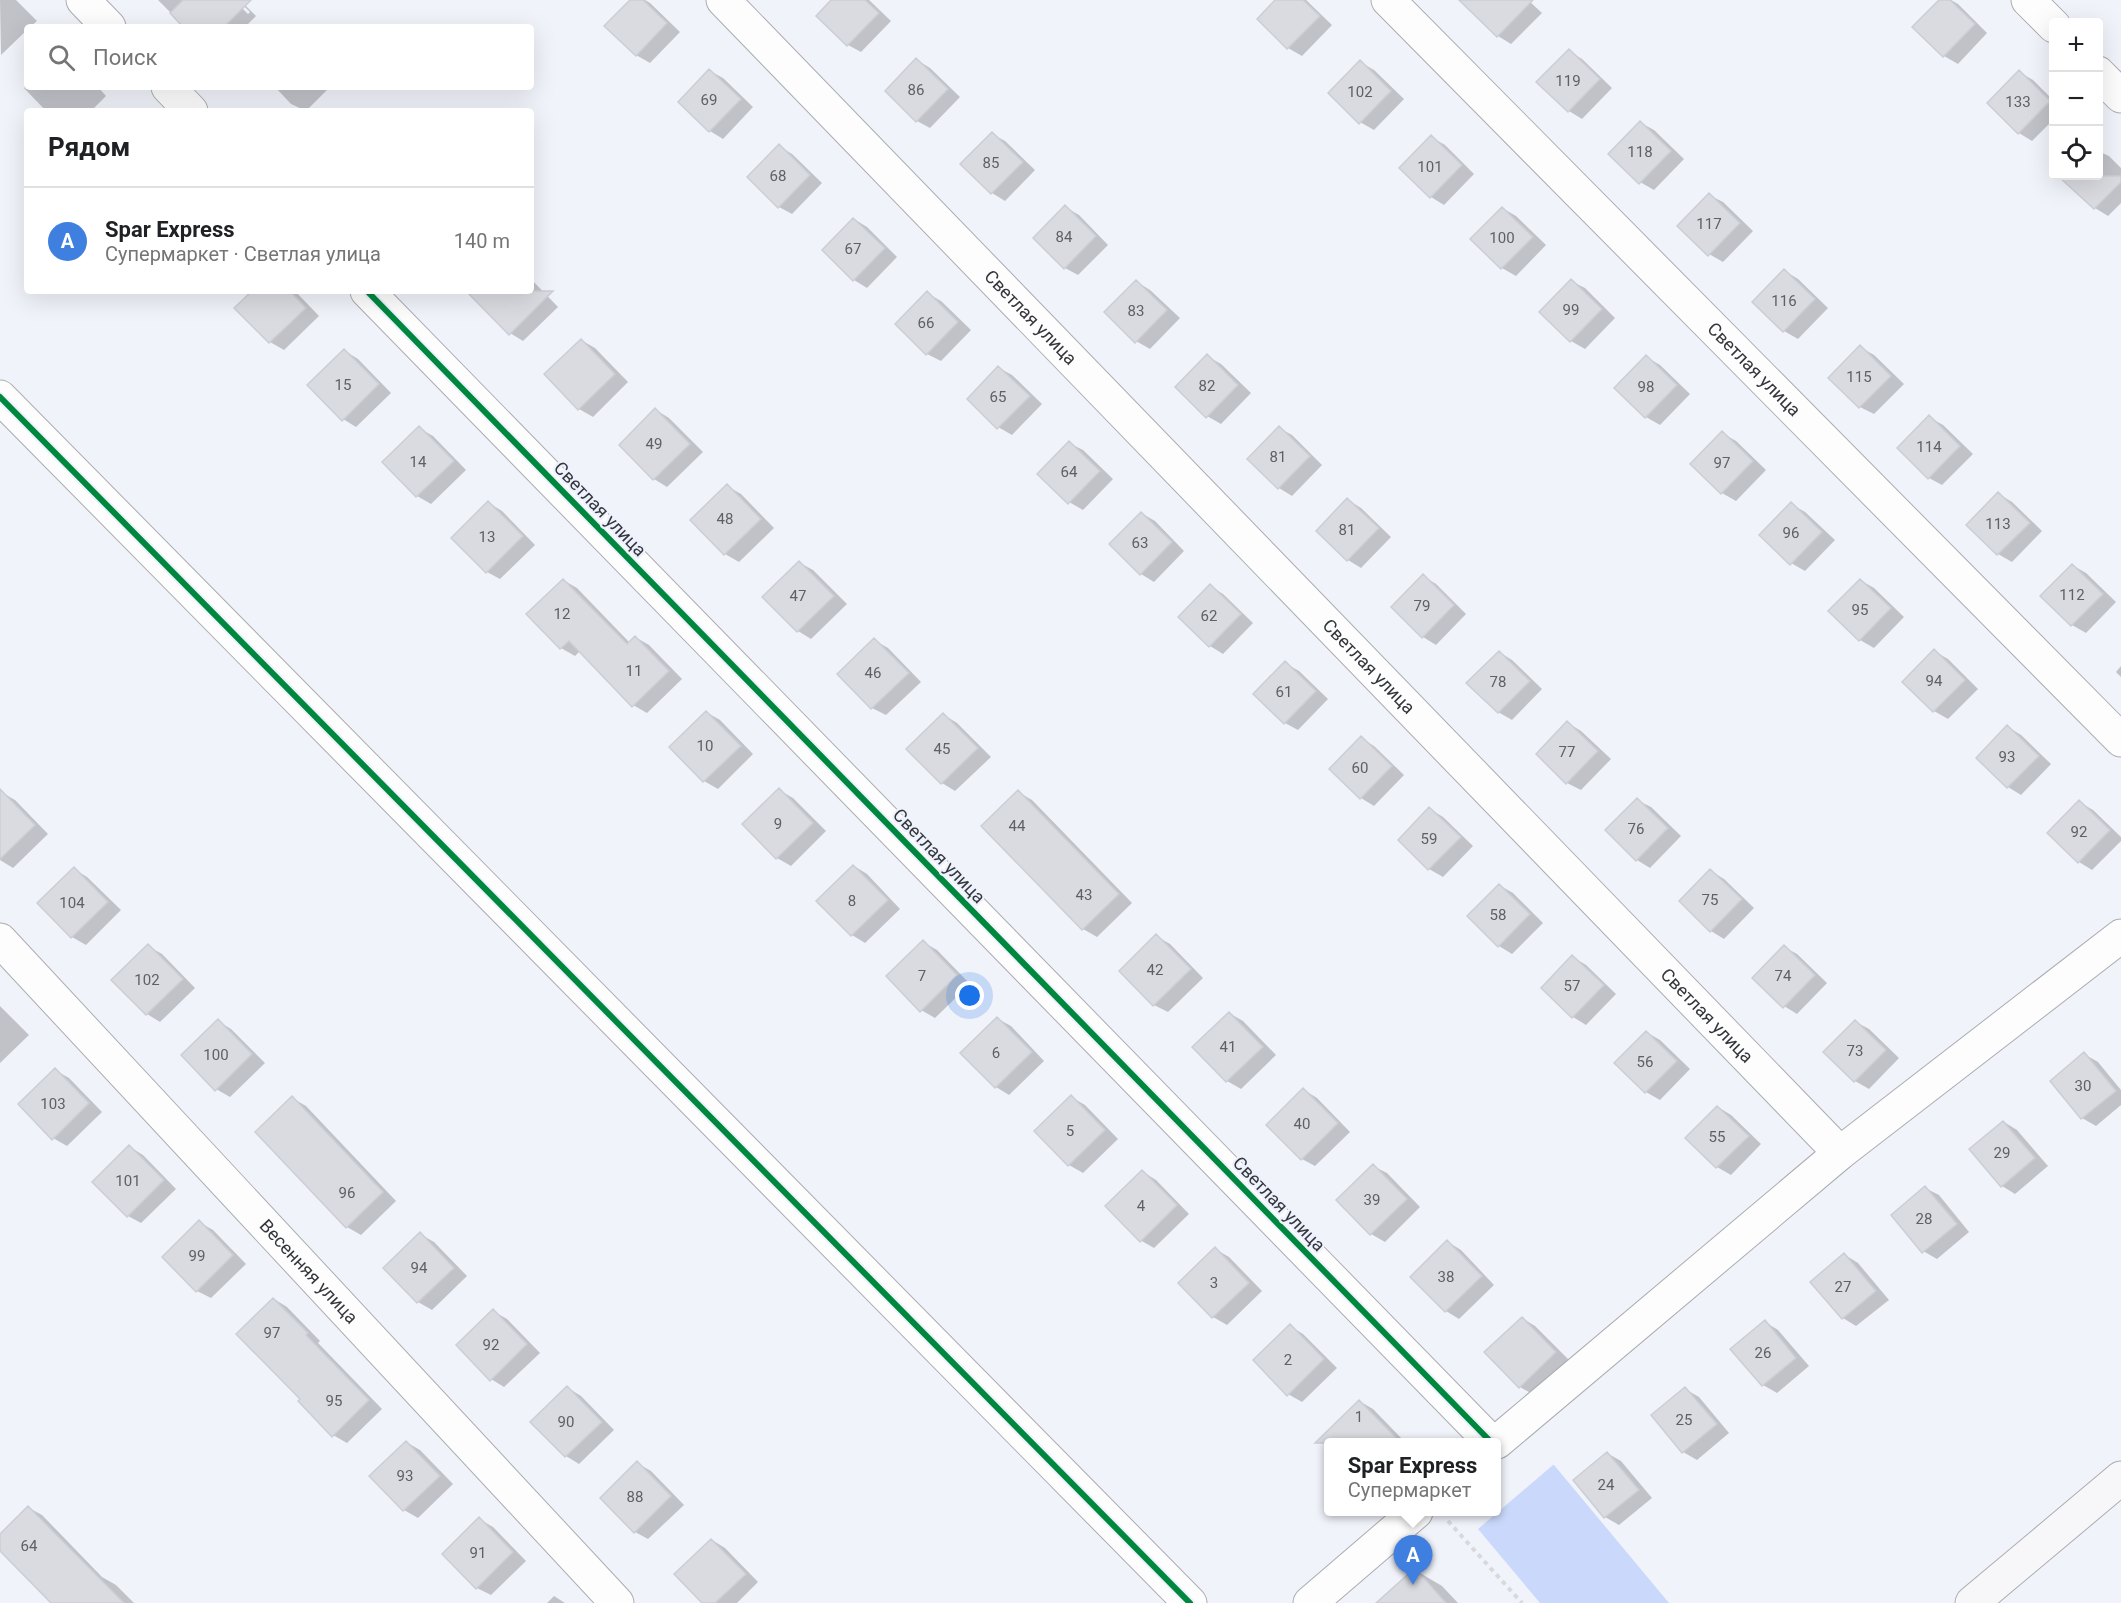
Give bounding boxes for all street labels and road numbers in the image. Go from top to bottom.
street label: Светлая улица [980,265,1081,369]
street label: Светлая улица [1703,318,1805,420]
street label: Светлая улица [550,457,651,560]
street label: Светлая улица [1319,615,1420,718]
street label: Светлая улица [889,804,990,907]
street label: Светлая улица [1657,964,1758,1067]
street label: Светлая улица [1229,1152,1330,1255]
street label: Весенняя улица [256,1215,362,1328]

